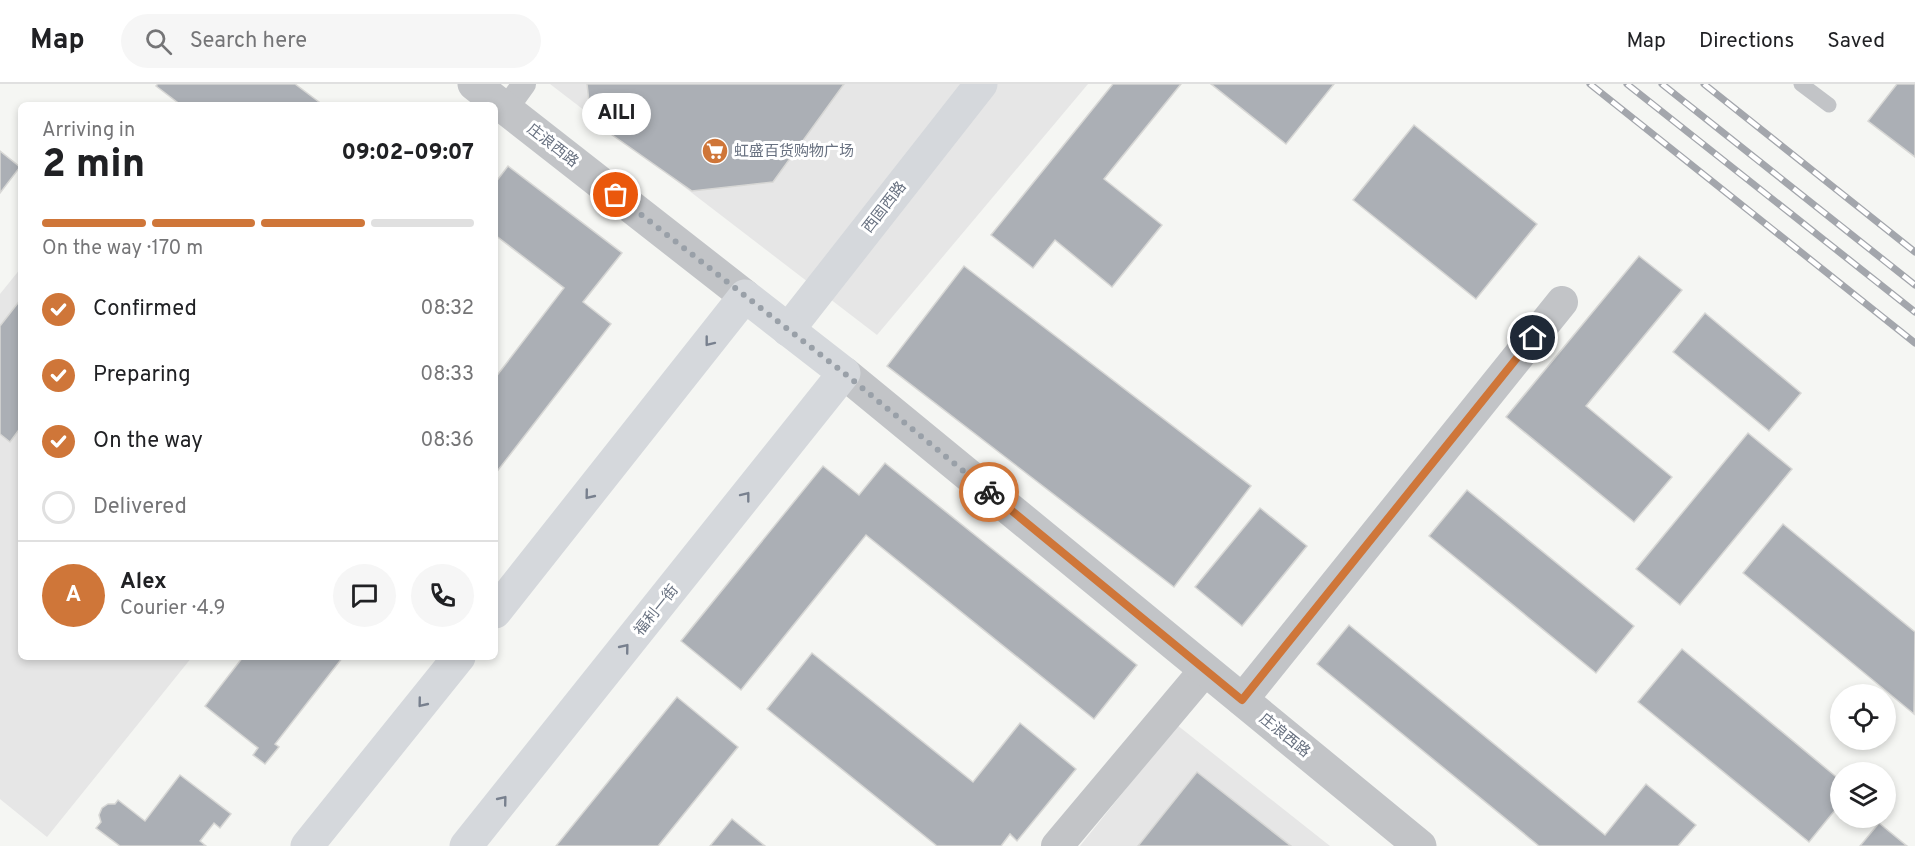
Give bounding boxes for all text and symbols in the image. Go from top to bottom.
search box [121,14,541,68]
text: Map [30,23,85,59]
icon: search [142,25,175,58]
text: Search here [190,28,307,55]
text: Map [1626,28,1666,55]
text: Directions [1699,28,1794,55]
text: Saved [1827,28,1885,55]
callout: AILI [582,93,650,135]
text: AILI [598,101,635,127]
text: Arriving in [42,118,135,144]
street label: 庄浪西路 [523,120,582,172]
supermarket icon: 虹盛百货购物广场 [700,136,730,166]
text: 09:02–09:07 [341,140,474,167]
text: 2 min [42,142,145,191]
place label: 虹盛百货购物广场 [734,142,854,162]
pin [590,169,641,220]
icon: bag [599,178,632,211]
street label: 西固西路 [859,178,911,237]
text: On the way · 170 m [42,236,203,262]
icon: check [42,293,75,326]
text: Confirmed [93,296,197,323]
text: 08:32 [421,296,474,322]
pin [1507,312,1558,363]
icon: home [1516,321,1549,354]
one-way arrow [706,335,717,346]
icon: check [42,359,75,392]
text: Preparing [93,362,191,389]
text: 08:33 [420,362,474,388]
icon: check [42,425,75,458]
text: On the way [93,428,203,455]
text: 08:36 [420,428,474,454]
courier [959,462,1019,522]
icon: bike [973,476,1006,509]
one-way arrow [585,488,596,499]
one-way arrow [739,492,750,503]
text: Delivered [93,494,187,521]
button: chat [333,564,396,627]
button: phone [411,564,474,627]
text: Alex [120,569,167,596]
text: A [66,582,81,609]
street label: 福利一街 [631,582,683,640]
text: Courier · 4.9 [120,596,225,622]
one-way arrow [617,644,628,655]
map controls [1830,684,1896,828]
button: locate [1830,684,1896,750]
one-way arrow [418,696,429,707]
street label: 庄浪西路 [1255,710,1313,762]
button: layers [1830,762,1896,828]
one-way arrow [495,796,506,807]

